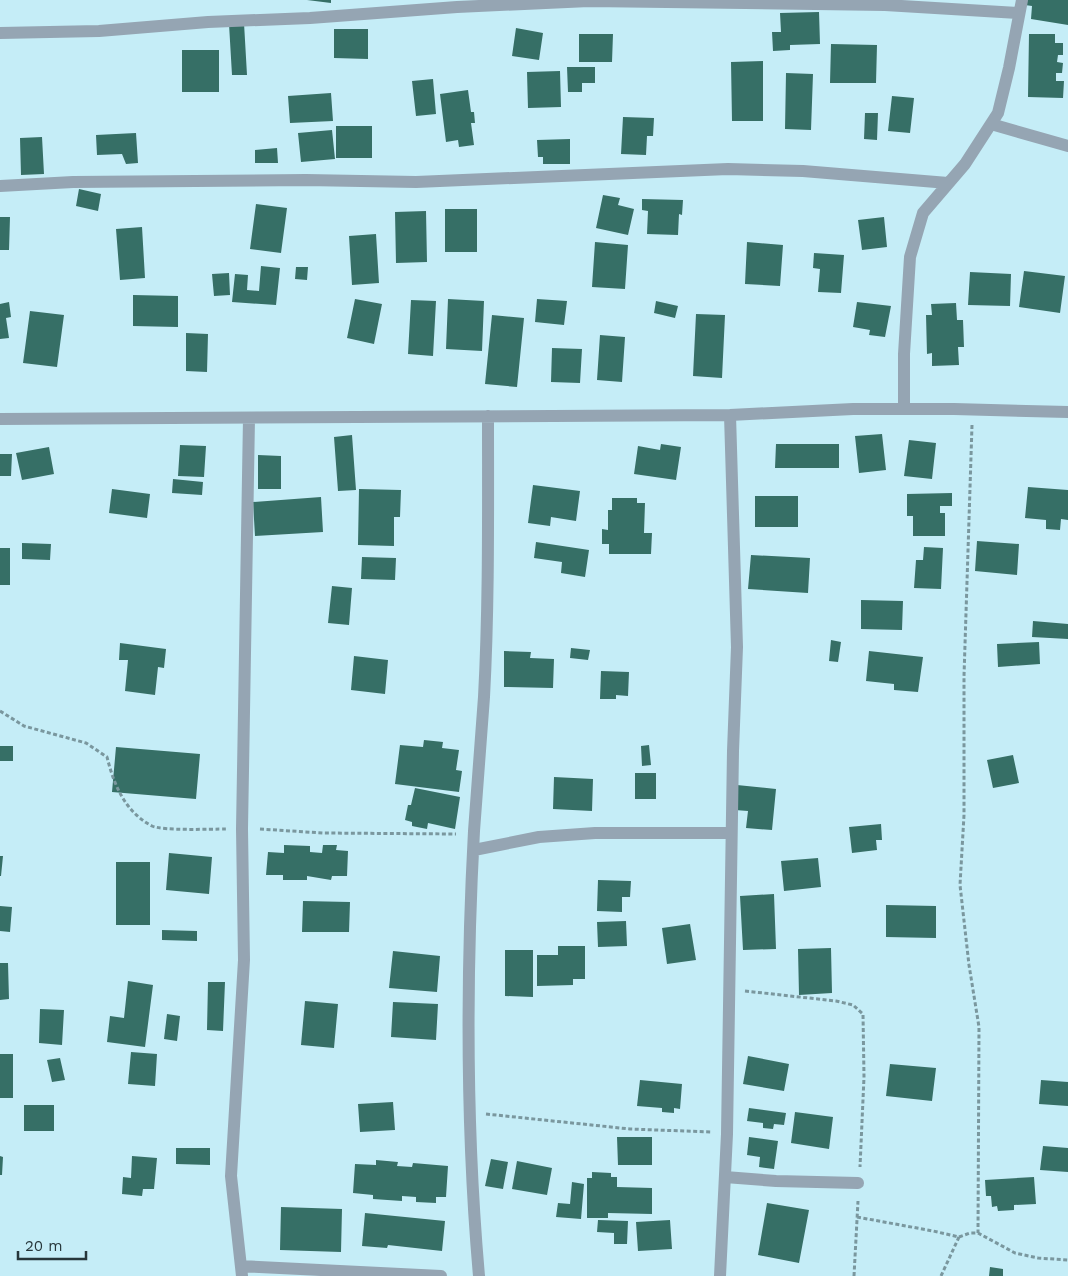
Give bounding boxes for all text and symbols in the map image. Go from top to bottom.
scale bar [18,1228,85,1260]
text: 20 m [25,1237,63,1255]

